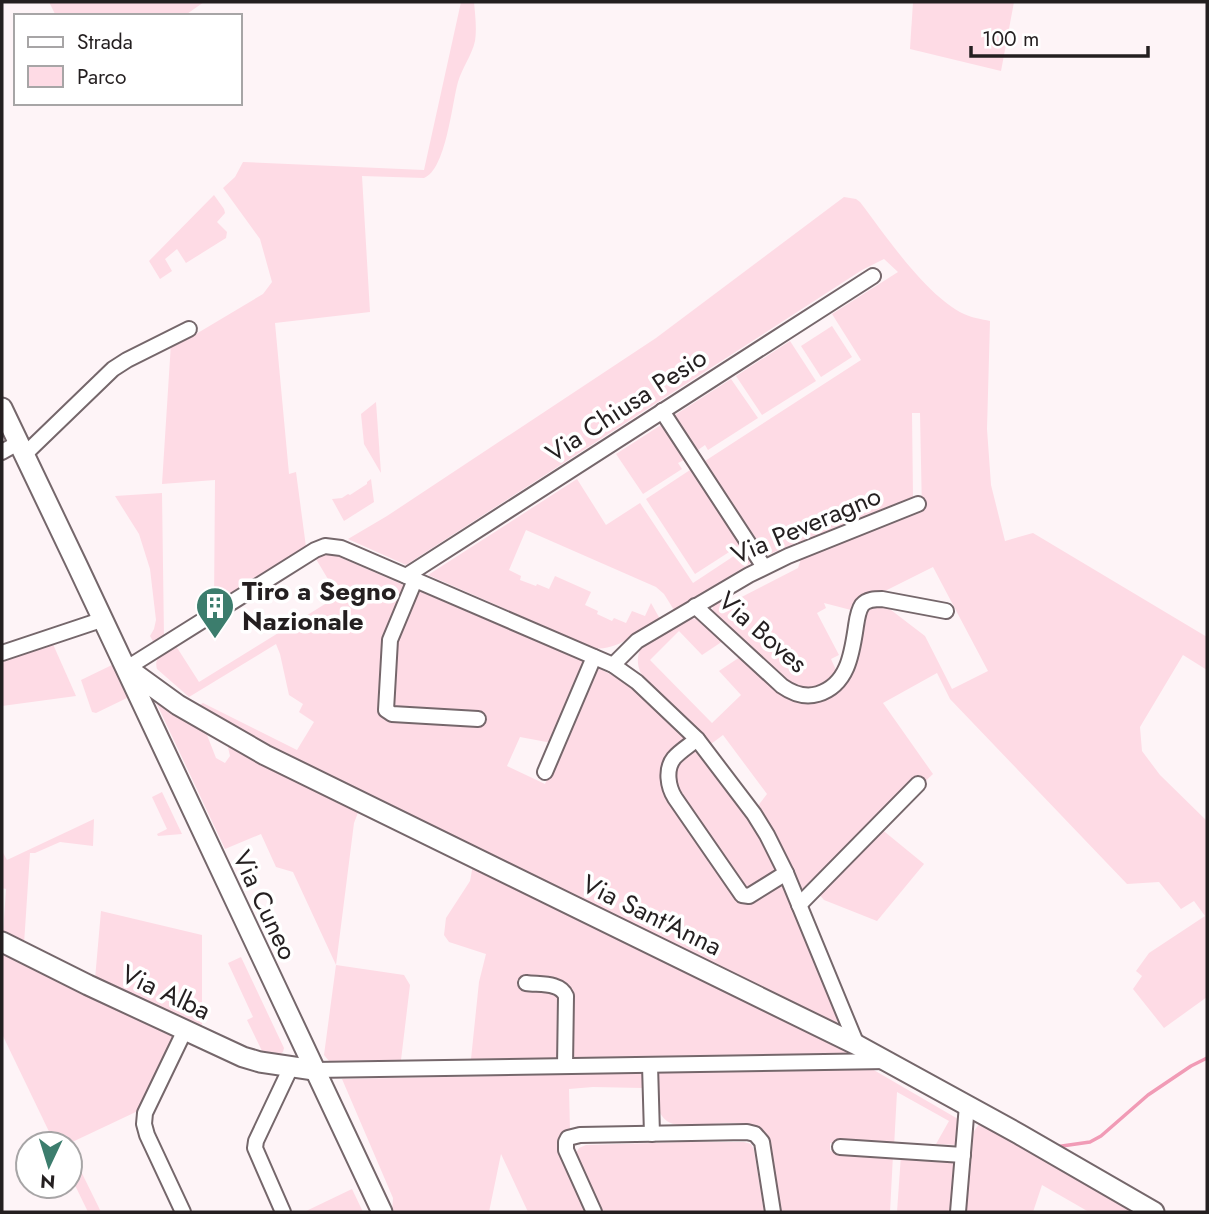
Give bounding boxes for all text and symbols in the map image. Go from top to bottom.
legend [14,14,242,105]
scale bar [971,14,1148,58]
text: 100 m [982,24,1039,54]
text: Strada [77,27,133,57]
text: Parco [77,62,126,92]
street label: Via Chiusa Pesio [538,339,714,471]
street label: Via Peveragno [725,476,887,574]
place label: Tiro a Segno Nazionale [242,572,396,640]
street label: Via Boves [710,582,816,682]
building icon: Tiro a Segno Nazionale [194,585,236,640]
street label: Via Cuneo [223,844,307,966]
street label: Via Sant'Anna [576,865,728,965]
street label: Via Alba [115,955,217,1029]
north arrow [14,1130,84,1200]
text: N [39,1167,56,1195]

